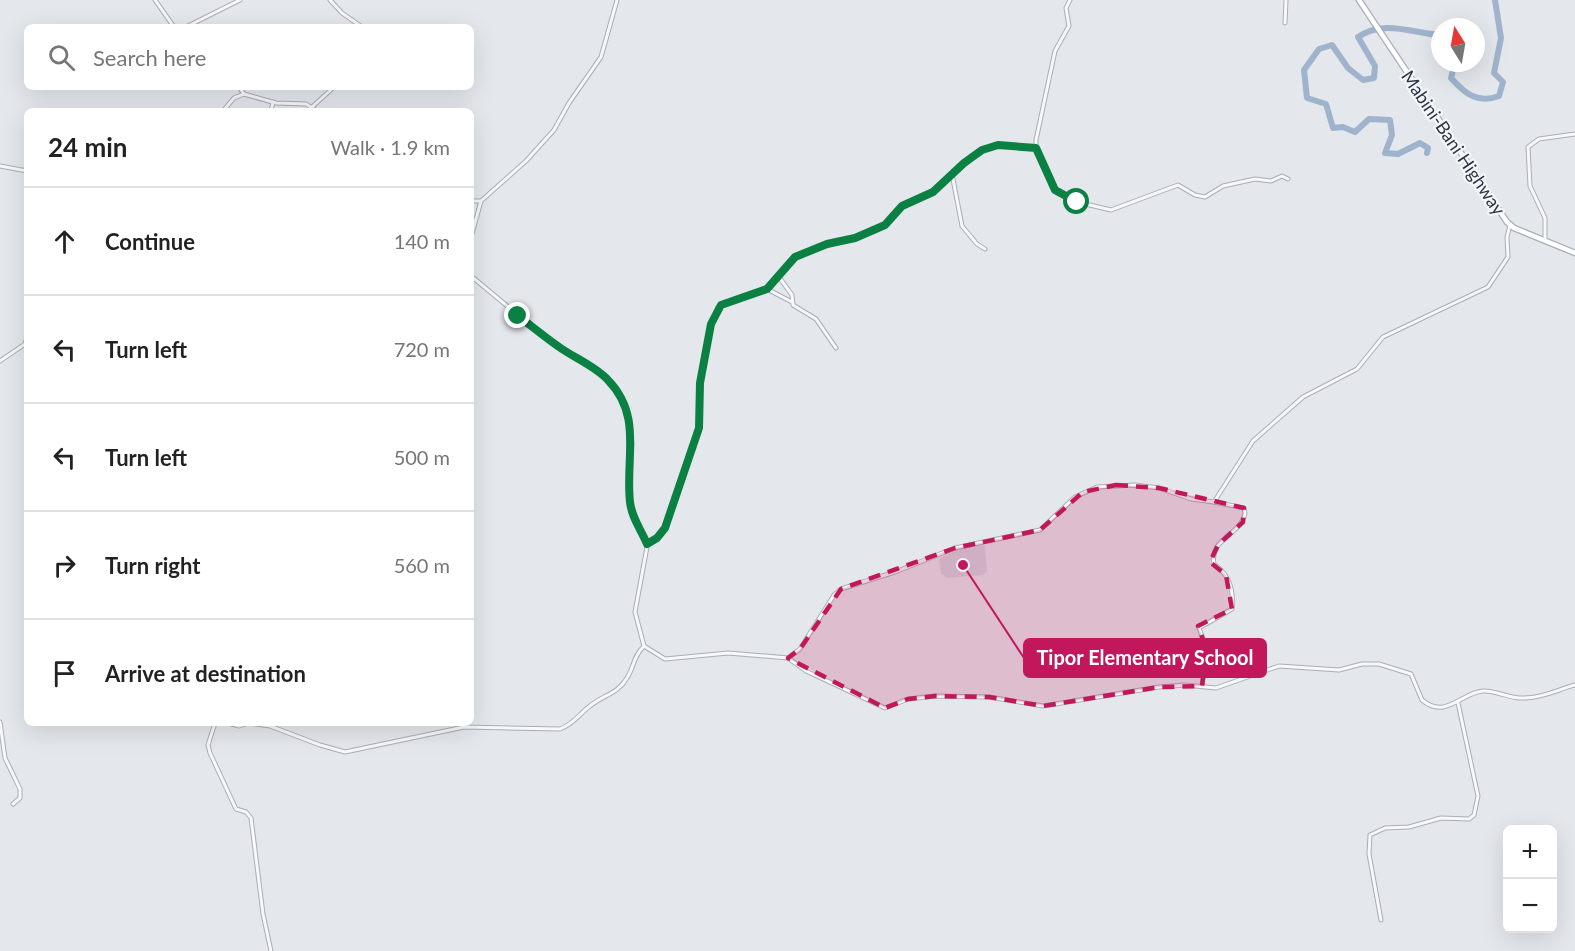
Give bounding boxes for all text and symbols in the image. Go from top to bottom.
north arrow [1431,18,1485,72]
search box [24,24,474,90]
icon: search [45,41,78,74]
text: Search here [93,44,206,71]
street label: Mabini-Bani Highway [1397,66,1511,219]
text: 24 min [48,131,128,163]
text: Walk · 1.9 km [331,135,450,159]
route start [1063,188,1089,214]
icon: ahead [48,225,81,258]
text: Continue [105,228,195,255]
text: 140 m [394,229,450,253]
route end [504,302,530,328]
icon: left [48,333,81,366]
text: Turn left [105,336,187,363]
text: 720 m [394,337,450,361]
icon: left [48,441,81,474]
text: Turn left [105,444,187,471]
text: 500 m [394,445,450,469]
icon: right [48,549,81,582]
text: Turn right [105,552,200,579]
text: 560 m [394,553,450,577]
callout: Tipor Elementary School [1024,639,1266,677]
text: Tipor Elementary School [1036,645,1254,669]
icon: arrive [48,657,81,690]
text: Arrive at destination [105,660,306,687]
map controls [1503,825,1557,933]
button: + [1503,825,1557,879]
button: − [1503,879,1557,933]

